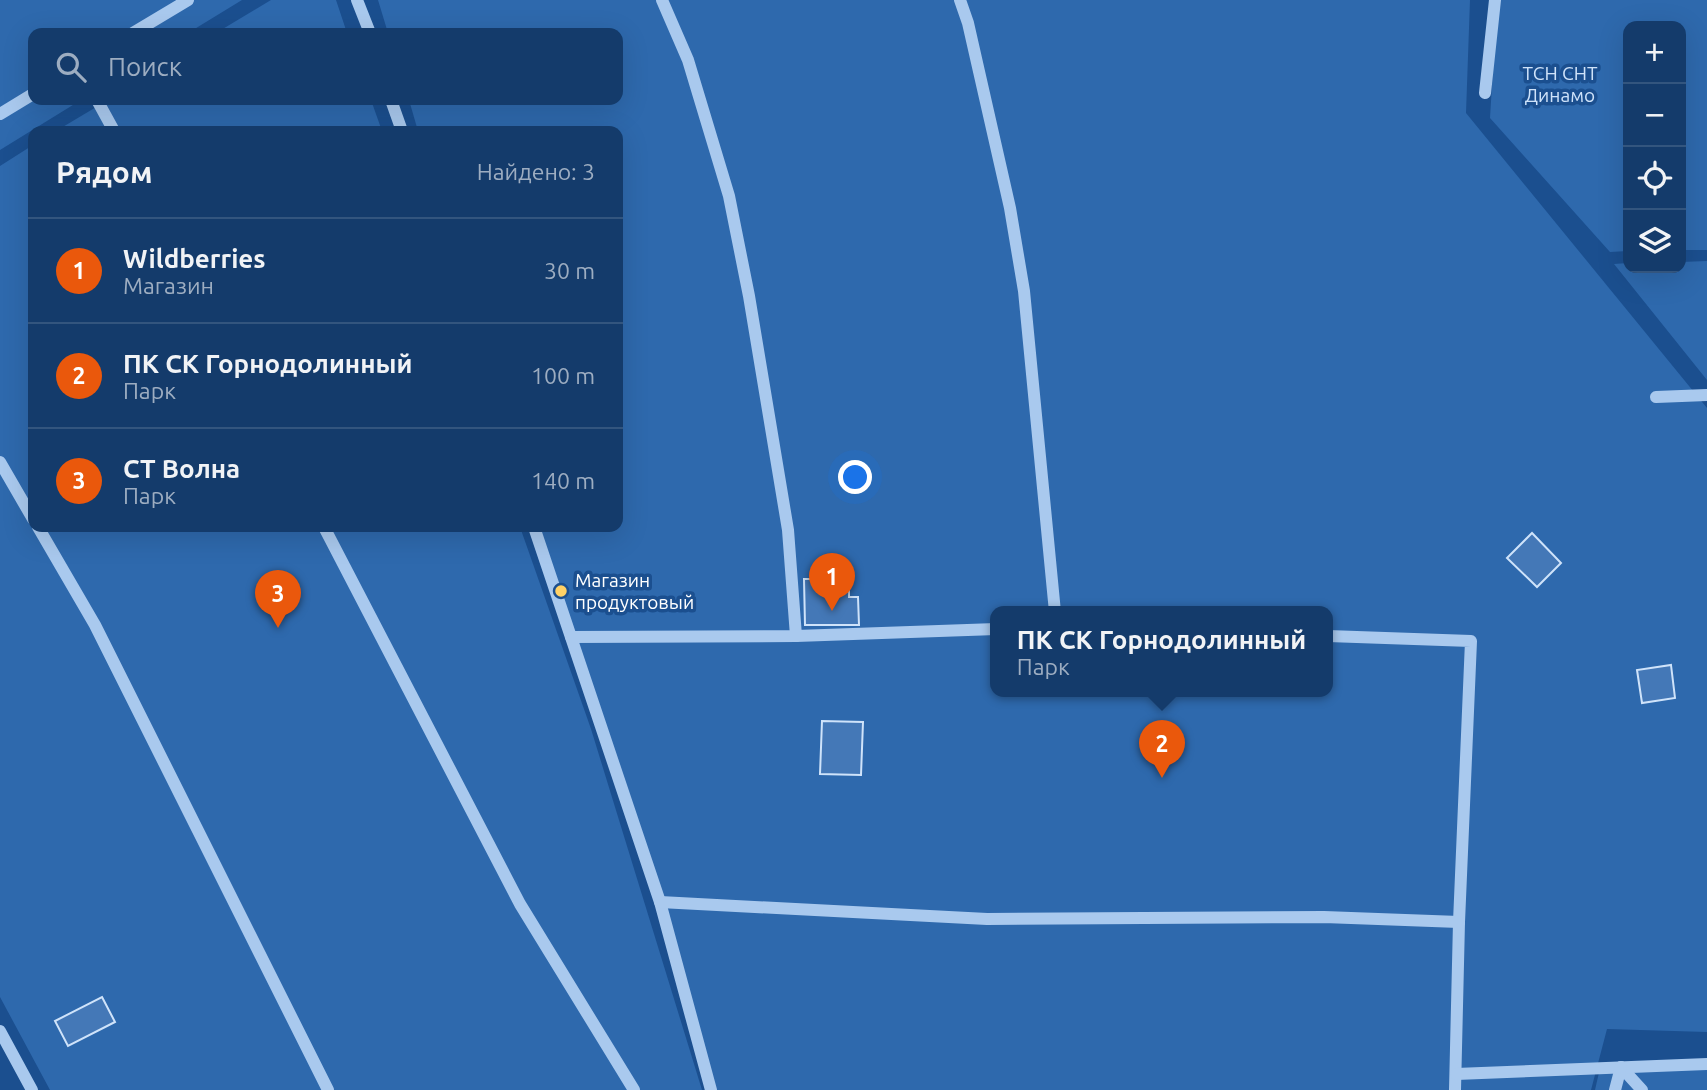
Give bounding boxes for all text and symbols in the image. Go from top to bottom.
map controls [1623,21,1686,273]
button: + [1623,21,1686,84]
search box [28,28,623,105]
icon: search [52,48,90,86]
text: Поиск [108,52,182,81]
park label: ТСН СНТ Динамо [1522,62,1598,106]
button: − [1623,84,1686,147]
button: locate [1623,147,1686,210]
text: Рядом [56,155,152,189]
text: Найдено: 3 [477,159,595,184]
button: layers [1623,210,1686,273]
text: Wildberries [123,244,266,273]
text: 1 [73,258,85,283]
text: 30 m [544,258,595,283]
text: Магазин [123,273,214,298]
text: ПК СК Горнодолинный [123,349,412,378]
text: 2 [73,363,85,388]
text: 100 m [531,363,595,388]
text: Парк [123,378,176,403]
text: СТ Волна [123,454,240,483]
your location [838,460,872,494]
text: 3 [73,468,85,493]
text: 140 m [531,468,595,493]
text: Парк [123,483,176,508]
pin: 1 [809,553,855,611]
place label: Магазин продуктовый [575,569,694,613]
pin: 3 [255,570,301,628]
marker: Магазин продуктовый [553,583,569,599]
popup [990,606,1333,697]
text: ПК СК Горнодолинный [1017,625,1306,654]
text: Парк [1017,654,1070,679]
pin: 2 [1139,720,1185,778]

